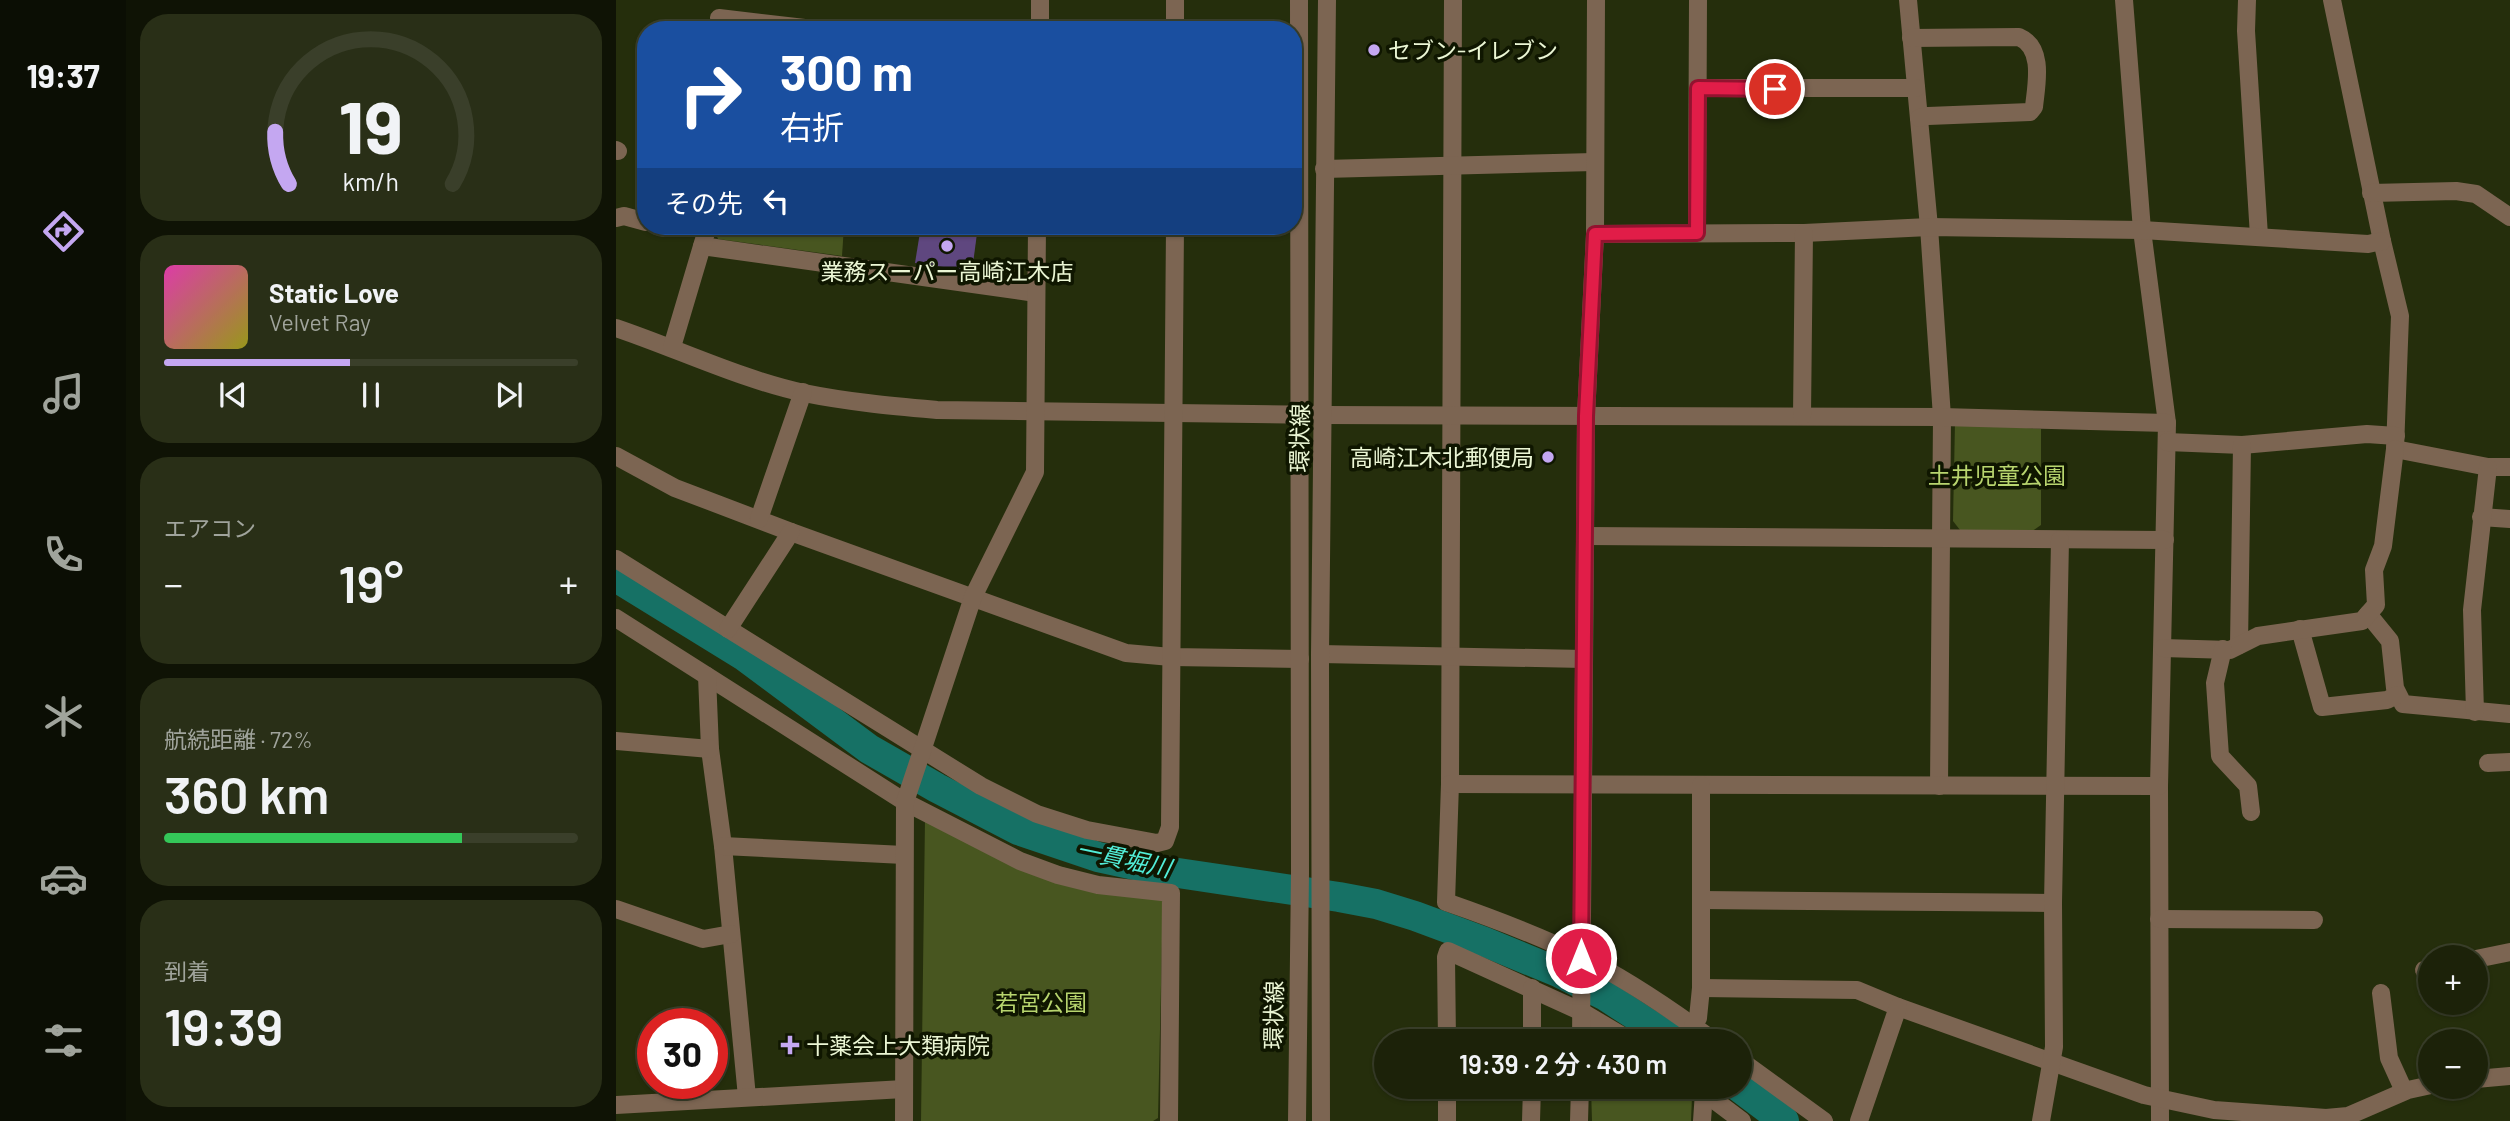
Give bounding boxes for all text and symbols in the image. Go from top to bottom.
place label: セブン-イレブン [1388,36,1558,64]
text: 300 m [780,42,913,101]
marker: セブン-イレブン [1366,42,1382,58]
icon: right [665,49,756,140]
text: 19:37 [26,56,100,94]
pin [1745,59,1805,119]
icon: arrive [1756,70,1794,108]
text: 19 [339,81,403,169]
text: 右折 [780,107,844,145]
text: km/h [343,166,399,196]
icon: left [757,182,795,220]
text: その先 [665,187,743,218]
icon: directions [39,207,88,256]
marker: 業務スーパー高崎江木店 [939,238,955,254]
place label: 業務スーパー高崎江木店 [821,257,1073,285]
text: Static Love [269,277,399,308]
text: Velvet Ray [269,308,371,336]
icon: music [39,369,88,418]
icon: previous [214,376,252,414]
icon: pause [352,376,390,414]
icon: next [490,376,528,414]
street label: 環状線 [1284,403,1314,473]
place label: 高崎江木北郵便局 [1350,443,1534,471]
marker: 高崎江木北郵便局 [1540,449,1556,465]
park label: 土井児童公園 [1928,461,2066,489]
text: エアコン [164,514,256,542]
icon: phone [39,530,88,579]
text: 19° [338,551,404,613]
text: − [164,560,183,606]
text: + [559,560,578,606]
icon: climate [39,692,88,741]
text: 航続距離 · 72% [164,725,313,753]
text: 360 km [164,762,329,824]
water label: 一貫堀川 [1074,834,1177,883]
icon: car [39,854,88,903]
position arrow [1544,921,1618,995]
map controls [2418,945,2488,1099]
button: + [2418,945,2488,1015]
text: 到着 [164,957,210,985]
street label: 環状線 [1258,980,1288,1050]
park label: 若宮公園 [995,988,1087,1016]
text: 19:39 [164,994,283,1056]
speed limit sign: 30 [637,1008,728,1099]
icon: filters [39,1016,88,1065]
button: − [2418,1029,2488,1099]
place label: 十薬会上大類病院 [806,1031,990,1059]
marker: 十薬会上大類病院 [780,1035,800,1055]
text: 19:39 · 2 分 · 430 m [1459,1048,1667,1079]

